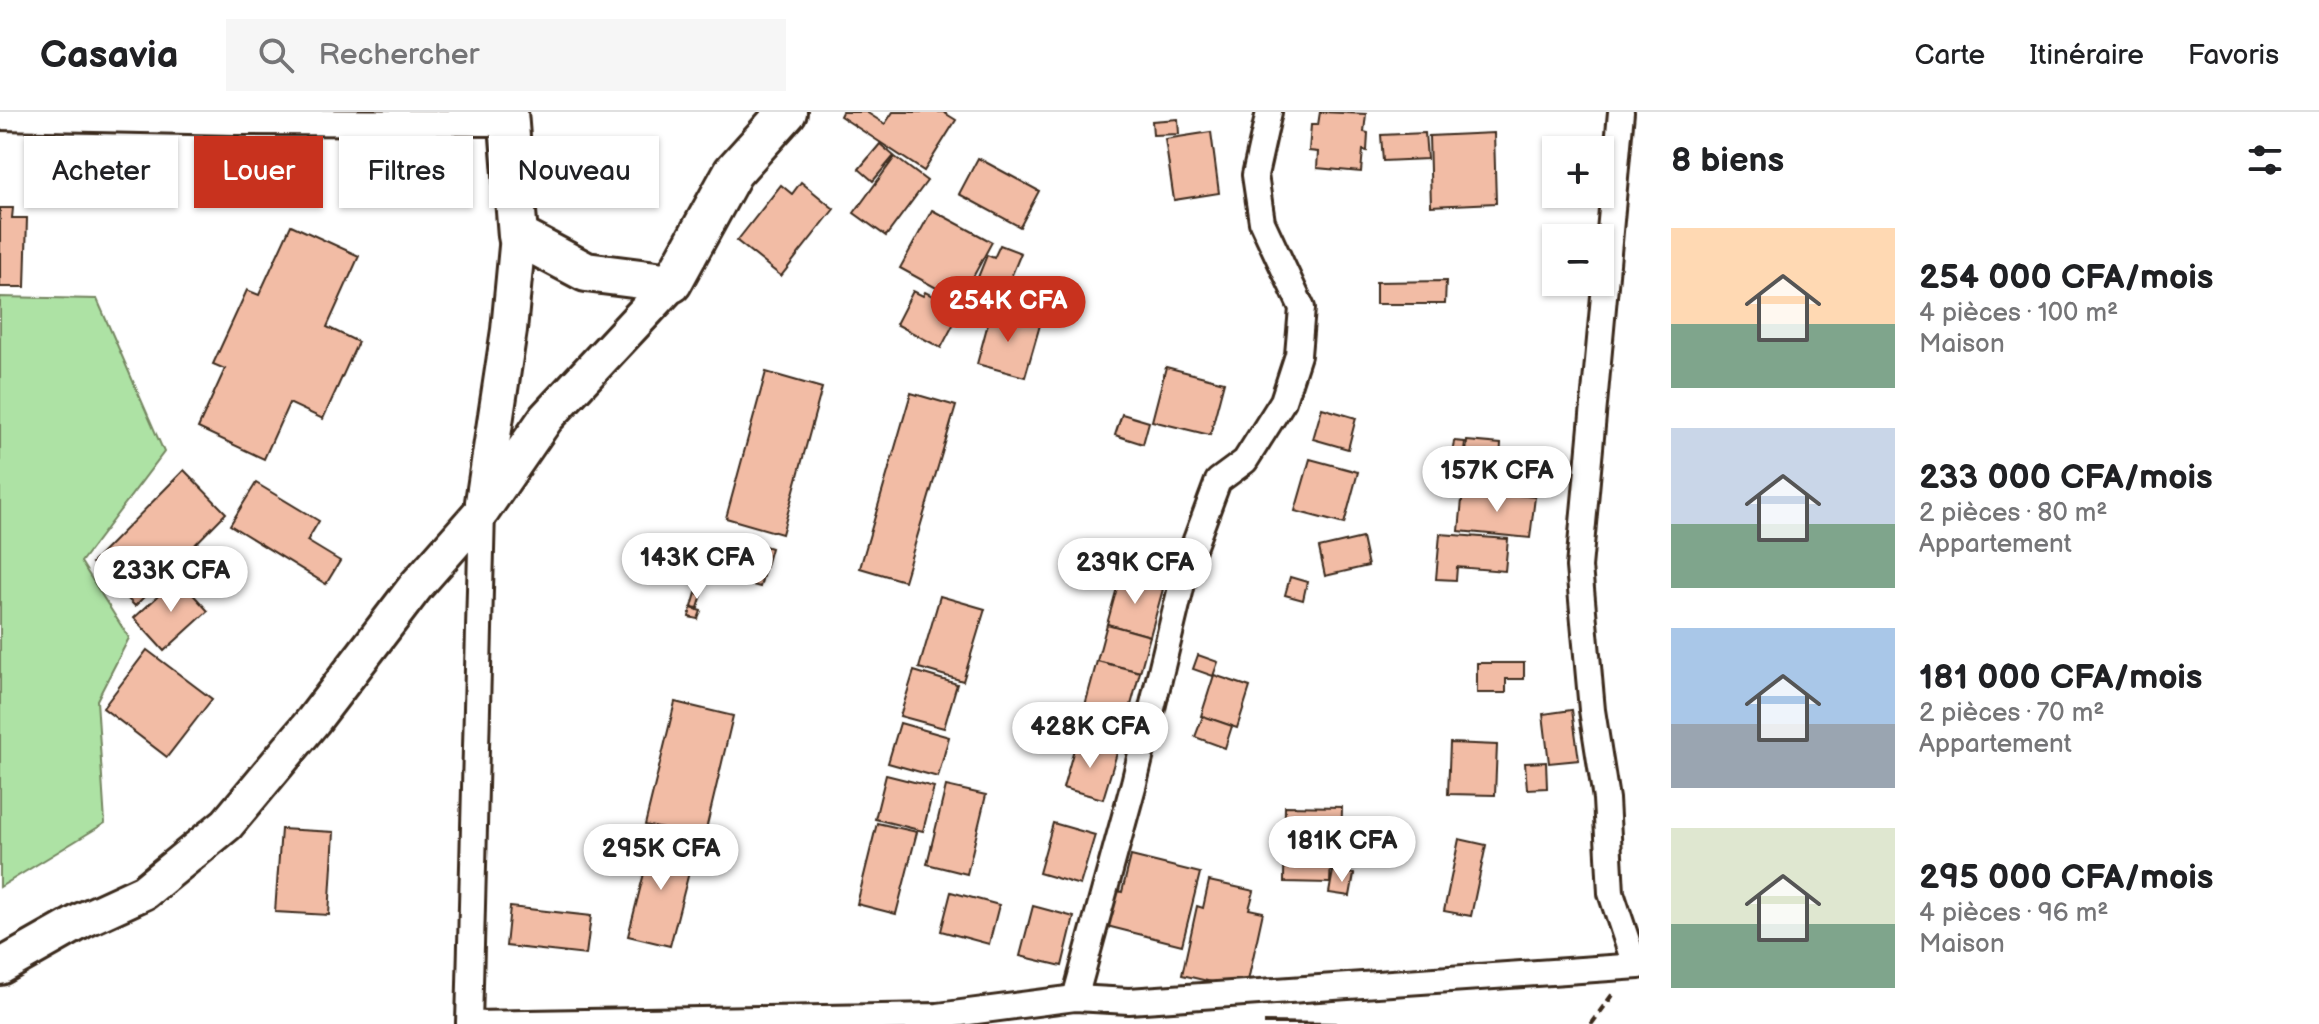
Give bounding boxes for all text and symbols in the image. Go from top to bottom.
search box [226,19,786,91]
text: Casavia [40,33,178,78]
icon: search [254,33,298,77]
text: Rechercher [318,37,479,73]
text: Carte [1915,39,1985,72]
text: Itinéraire [2029,39,2144,72]
text: Favoris [2188,39,2279,72]
chip: Acheter [24,136,178,208]
chip: Louer [194,136,323,208]
chip: Filtres [339,136,473,208]
chip: Nouveau [489,136,659,208]
map controls [1542,136,1614,296]
button: + [1542,136,1614,208]
icon: filters [2243,138,2287,182]
text: 8 biens [1671,140,1784,181]
button: − [1542,224,1614,296]
text: 254 000 CFA/mois [1919,257,2214,298]
icon: home [1735,260,1831,356]
pin: 254K CFA [925,276,1091,344]
text: 254K CFA [949,286,1067,317]
text: 4 pièces · 100 m² [1919,298,2118,329]
text: Maison [1919,329,2005,360]
pin: 157K CFA [1414,446,1580,514]
text: 157K CFA [1440,456,1554,487]
text: 233 000 CFA/mois [1919,457,2213,498]
icon: home [1735,460,1831,556]
text: 2 pièces · 80 m² [1919,498,2107,529]
text: Appartement [1919,529,2072,560]
pin: 143K CFA [614,533,780,601]
pin: 239K CFA [1052,538,1218,606]
text: 143K CFA [640,543,754,574]
pin: 233K CFA [88,546,254,614]
text: 239K CFA [1076,548,1194,579]
text: 233K CFA [112,556,230,587]
text: 181 000 CFA/mois [1919,657,2203,698]
icon: home [1735,660,1831,756]
text: 2 pièces · 70 m² [1919,698,2104,729]
pin: 428K CFA [1007,702,1173,770]
text: 428K CFA [1030,712,1150,743]
text: Appartement [1919,729,2072,760]
pin: 181K CFA [1259,816,1425,884]
pin: 295K CFA [578,824,744,892]
text: 181K CFA [1287,826,1397,857]
text: 295K CFA [602,834,720,865]
text: 295 000 CFA/mois [1919,857,2213,898]
icon: home [1735,860,1831,956]
text: 4 pièces · 96 m² [1919,898,2108,929]
text: Maison [1919,929,2005,960]

